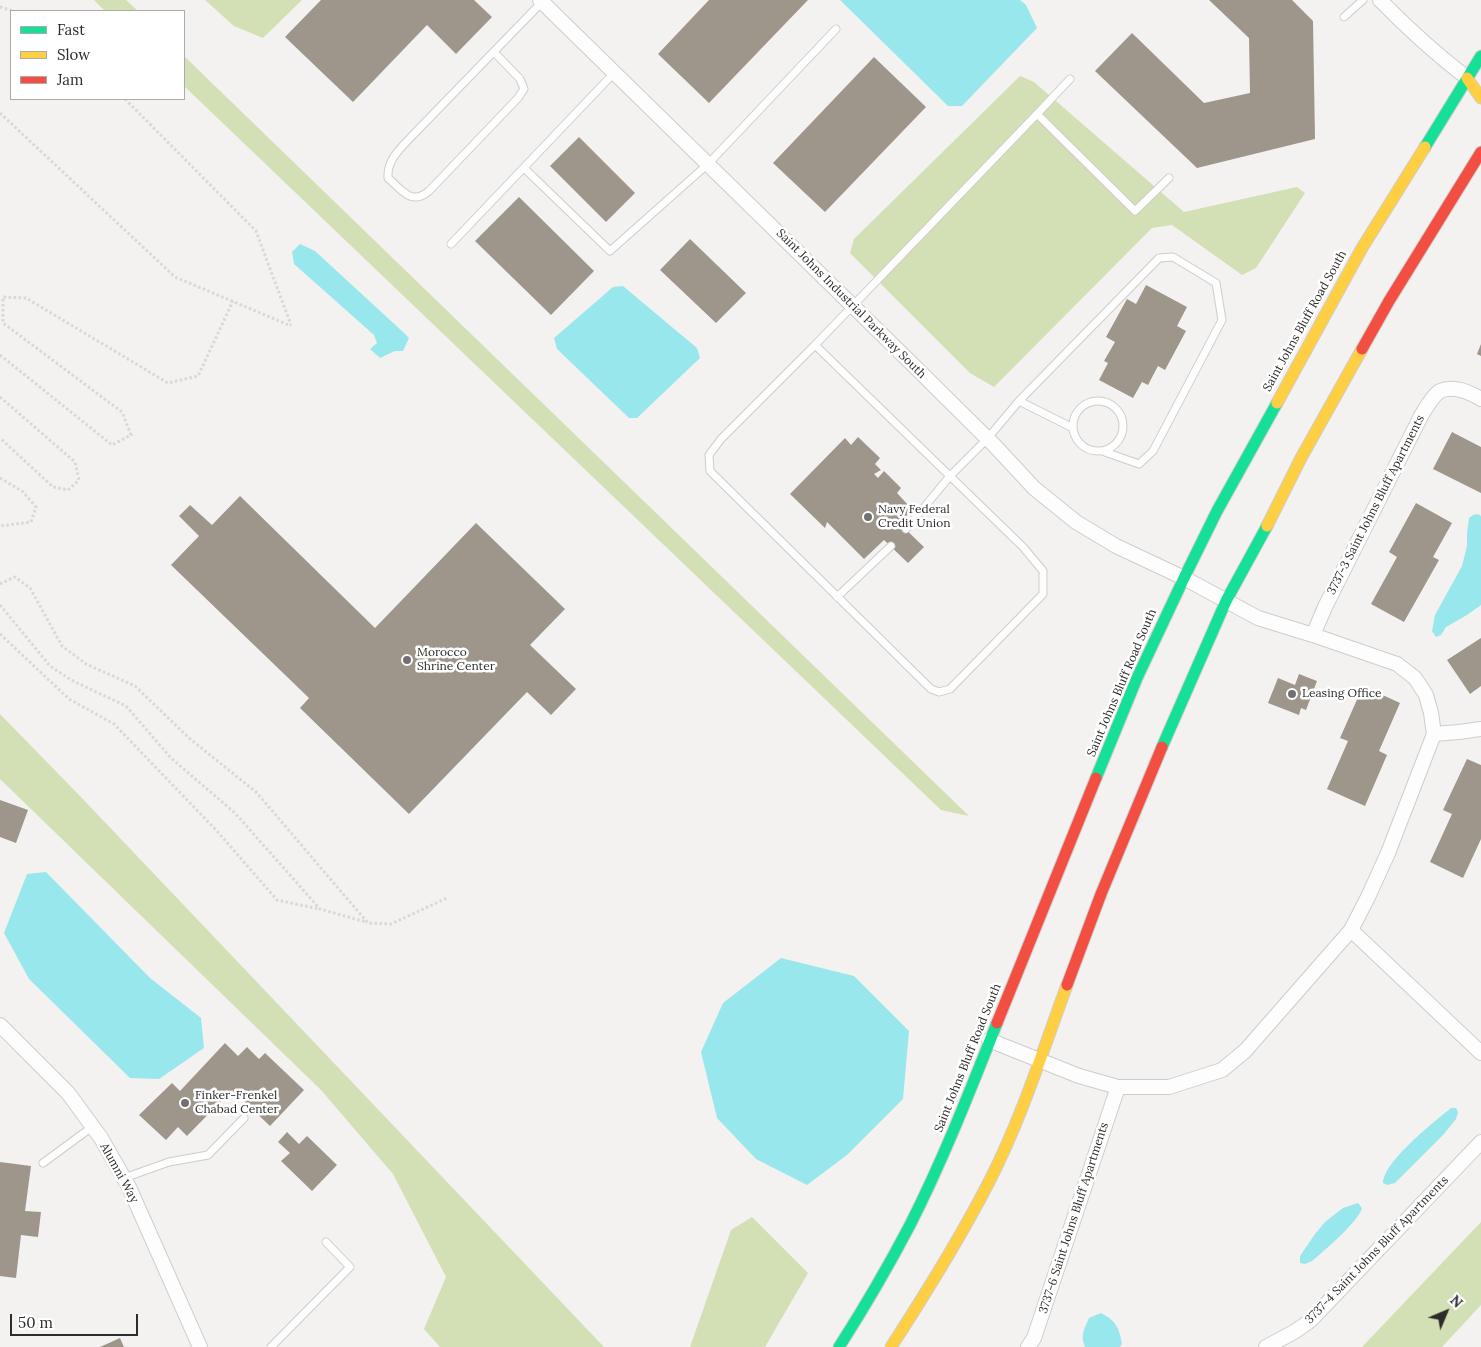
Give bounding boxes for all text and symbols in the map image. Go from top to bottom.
legend [10,10,185,100]
text: Fast [57,20,85,39]
text: Slow [57,45,90,64]
text: Jam [57,70,84,89]
street label: Saint Johns Industrial Parkway South [773,226,929,382]
street label: Saint Johns Bluff Road South [1260,248,1350,394]
street label: 3737-3 Saint Johns Bluff Apartments [1324,413,1428,597]
place label: Navy Federal Credit Union [878,503,950,531]
marker: Navy Federal Credit Union [862,511,874,523]
street label: Saint Johns Bluff Road South [1084,607,1160,759]
place label: Morocco Shrine Center [417,646,495,674]
marker: Morocco Shrine Center [401,654,413,666]
place label: Leasing Office [1302,687,1382,701]
marker: Leasing Office [1286,688,1298,700]
street label: Saint Johns Bluff Road South [932,982,1004,1134]
place label: Finker-Frenkel Chabad Center [195,1089,279,1117]
marker: Finker-Frenkel Chabad Center [179,1097,191,1109]
street label: 3737-6 Saint Johns Bluff Apartments [1036,1121,1112,1315]
street label: Alumni Way [97,1140,141,1206]
street label: 3737-4 Saint Johns Bluff Apartments [1302,1173,1452,1327]
north arrow [1421,1287,1471,1337]
text: N [1446,1291,1467,1312]
scale bar [12,1304,140,1336]
text: 50 m [18,1313,53,1332]

